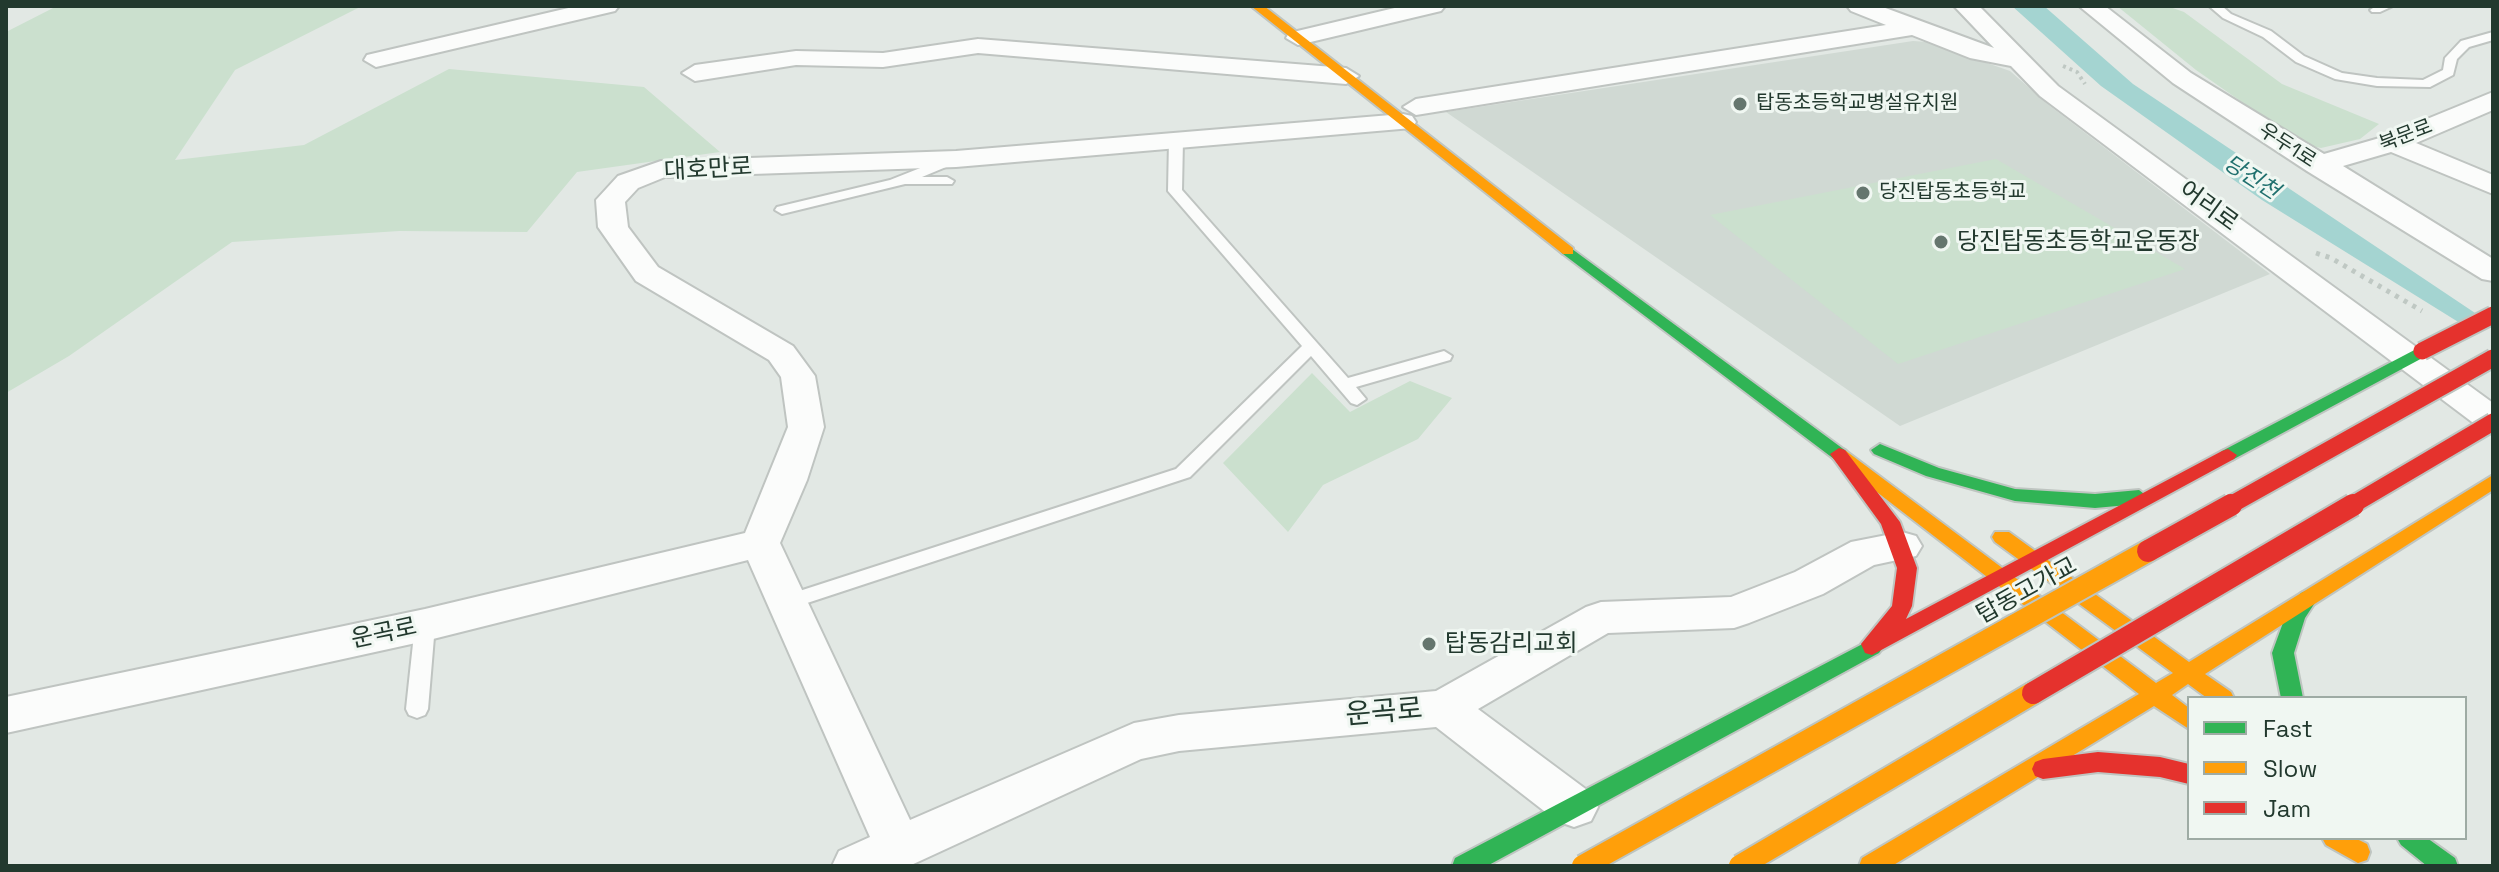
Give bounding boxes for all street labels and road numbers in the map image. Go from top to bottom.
street label: 북문로 [2376,115,2436,157]
street label: 우두1로 [2254,119,2320,173]
street label: 대호만로 [663,153,753,187]
street label: 어리로 [2173,176,2243,238]
street label: 탑동고가교 [1972,552,2082,630]
street label: 운곡로 [349,613,419,655]
street label: 운곡로 [1344,693,1424,733]

